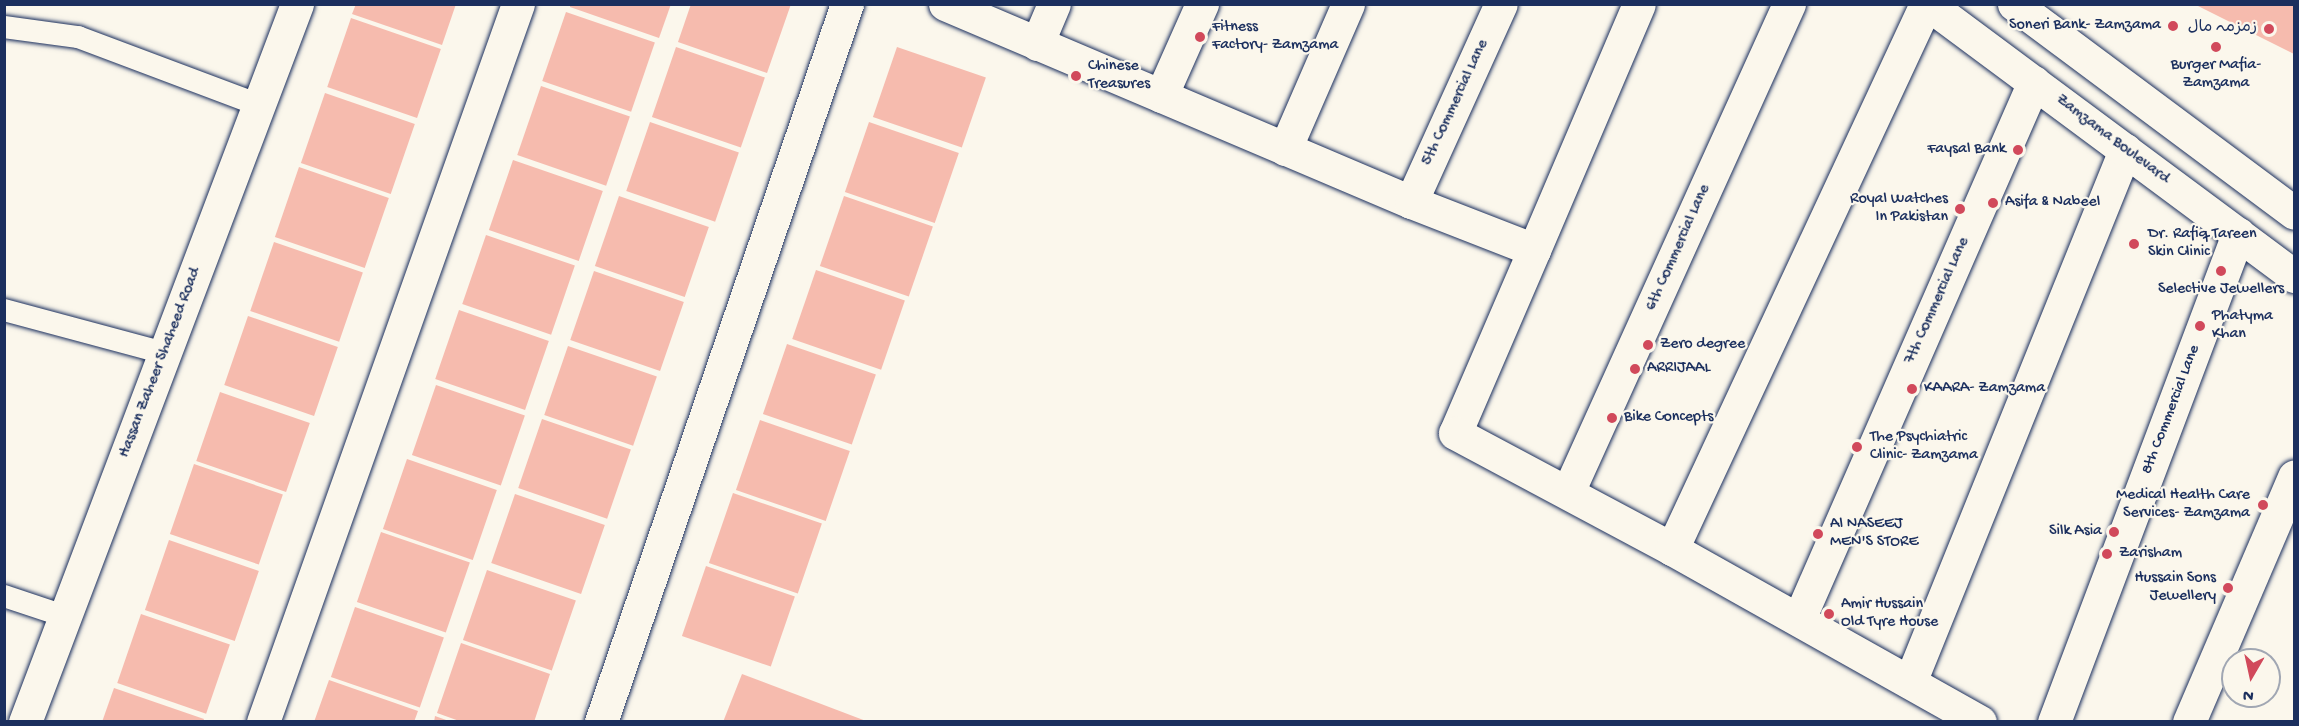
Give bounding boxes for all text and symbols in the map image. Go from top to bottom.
place label: Soneri Bank- Zamzama [2009,16,2161,36]
place label: Fitness Factory- Zamzama [1212,18,1338,56]
marker: Soneri Bank- Zamzama [2166,19,2180,33]
place label: زمزمہ مال [2188,19,2257,39]
marker: زمزمہ مال [2262,22,2276,36]
marker: Fitness Factory- Zamzama [1193,30,1207,44]
street label: 5th Commercial Lane [1418,37,1494,169]
marker: Burger Mafia- Zamzama [2209,40,2223,54]
place label: Burger Mafia- Zamzama [2171,56,2261,94]
place label: Chinese Treasures [1088,57,1150,95]
marker: Chinese Treasures [1069,69,1083,83]
street label: Zamzama Boulevard [2051,91,2173,189]
place label: Faysal Bank [1927,140,2006,160]
marker: Faysal Bank [2011,143,2025,157]
street label: 6th Commercial Lane [1643,182,1715,314]
place label: Royal Watches In Pakistan [1850,190,1948,228]
place label: Asifa & Nabeel [2005,193,2100,213]
marker: Asifa & Nabeel [1986,196,2000,210]
marker: Royal Watches In Pakistan [1953,202,1967,216]
place label: Dr. Rafiq Tareen Skin Clinic [2148,225,2257,263]
street label: 7th Commercial Lane [1901,235,1975,367]
marker: Dr. Rafiq Tareen Skin Clinic [2125,235,2143,253]
marker: Selective Jewellers [2214,264,2228,278]
street label: Hassan Zaheer Shaheed Road [116,265,206,461]
place label: Selective Jewellers [2158,280,2284,300]
place label: Phatyma Khan [2212,307,2273,345]
marker: Phatyma Khan [2193,319,2207,333]
place label: Zero degree [1660,335,1745,355]
marker: Zero degree [1641,338,1655,352]
street label: 8th Commercial Lane [2138,343,2206,477]
place label: ARRIJAAL [1647,359,1710,379]
marker: ARRIJAAL [1628,362,1642,376]
place label: KAARA- Zamzama [1924,379,2045,399]
marker: KAARA- Zamzama [1905,382,1919,396]
place label: Bike Concepts [1624,408,1713,428]
marker: Bike Concepts [1605,411,1619,425]
place label: The Psychiatric Clinic- Zamzama [1870,428,1978,466]
marker: The Psychiatric Clinic- Zamzama [1848,438,1866,456]
place label: Medical Health Care Services- Zamzama [2116,486,2250,524]
marker: Medical Health Care Services- Zamzama [2254,496,2272,514]
place label: Al NASEEJ MEN'S STORE [1830,515,1918,553]
place label: Silk Asia [2049,522,2102,542]
marker: Silk Asia [2107,525,2121,539]
marker: Al NASEEJ MEN'S STORE [1811,527,1825,541]
place label: Zarisham [2119,544,2182,564]
marker: Zarisham [2100,547,2114,561]
place label: Hussain Sons Jewellery [2135,569,2216,607]
marker: Hussain Sons Jewellery [2221,581,2235,595]
place label: Amir Hussain Old Tyre House [1841,595,1938,633]
marker: Amir Hussain Old Tyre House [1822,607,1836,621]
north arrow [2221,648,2281,708]
text: N [2242,684,2255,704]

